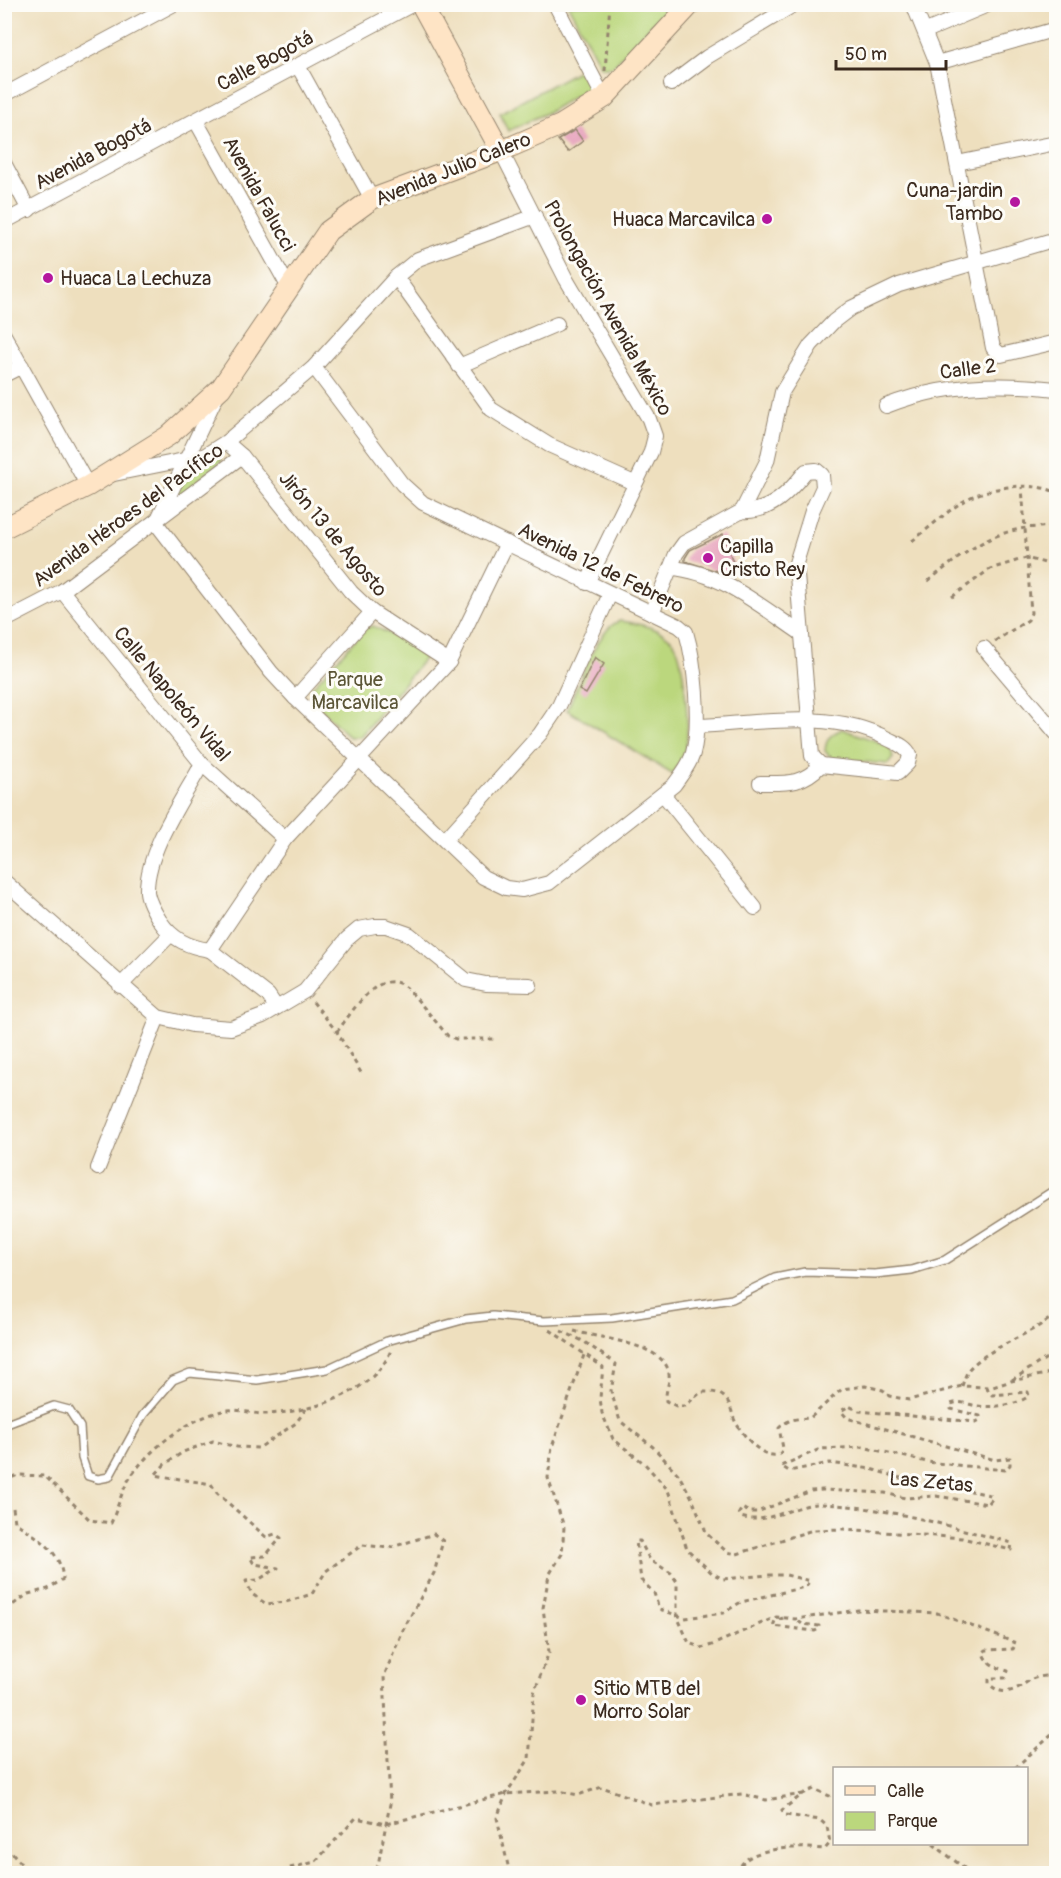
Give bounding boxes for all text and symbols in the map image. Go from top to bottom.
street label: Calle Bogotá [213,25,317,97]
scale bar [836,33,946,71]
text: 50 m [845,43,887,66]
street label: Avenida Bogotá [30,113,156,195]
street label: Avenida Julio Calero [372,126,535,212]
street label: Avenida Falucci [217,132,301,256]
place label: Cuna-jardin Tambo [906,178,1003,226]
marker: Cuna-jardin Tambo [1008,195,1022,209]
street label: Prolongación Avenida México [538,196,678,420]
place label: Huaca Marcavilca [612,207,755,232]
marker: Huaca Marcavilca [760,212,774,226]
place label: Huaca La Lechuza [60,266,211,291]
marker: Huaca La Lechuza [41,271,55,285]
street label: Calle 2 [938,353,998,385]
street label: Avenida Héroes del Pacífico [28,437,228,593]
street label: Jirón 13 de Agosto [273,466,393,602]
street label: Avenida 12 de Febrero [514,517,688,619]
place label: Capilla Cristo Rey [720,534,806,582]
marker: Capilla Cristo Rey [701,551,715,565]
street label: Calle Napoleón Vidal [108,621,236,767]
park label: Parque Marcavilca [311,667,399,715]
street label: Las Zetas [888,1466,974,1498]
place label: Sitio MTB del Morro Solar [593,1676,701,1724]
marker: Sitio MTB del Morro Solar [574,1693,588,1707]
legend [833,1767,1028,1845]
text: Calle [887,1780,924,1803]
text: Parque [887,1810,937,1833]

